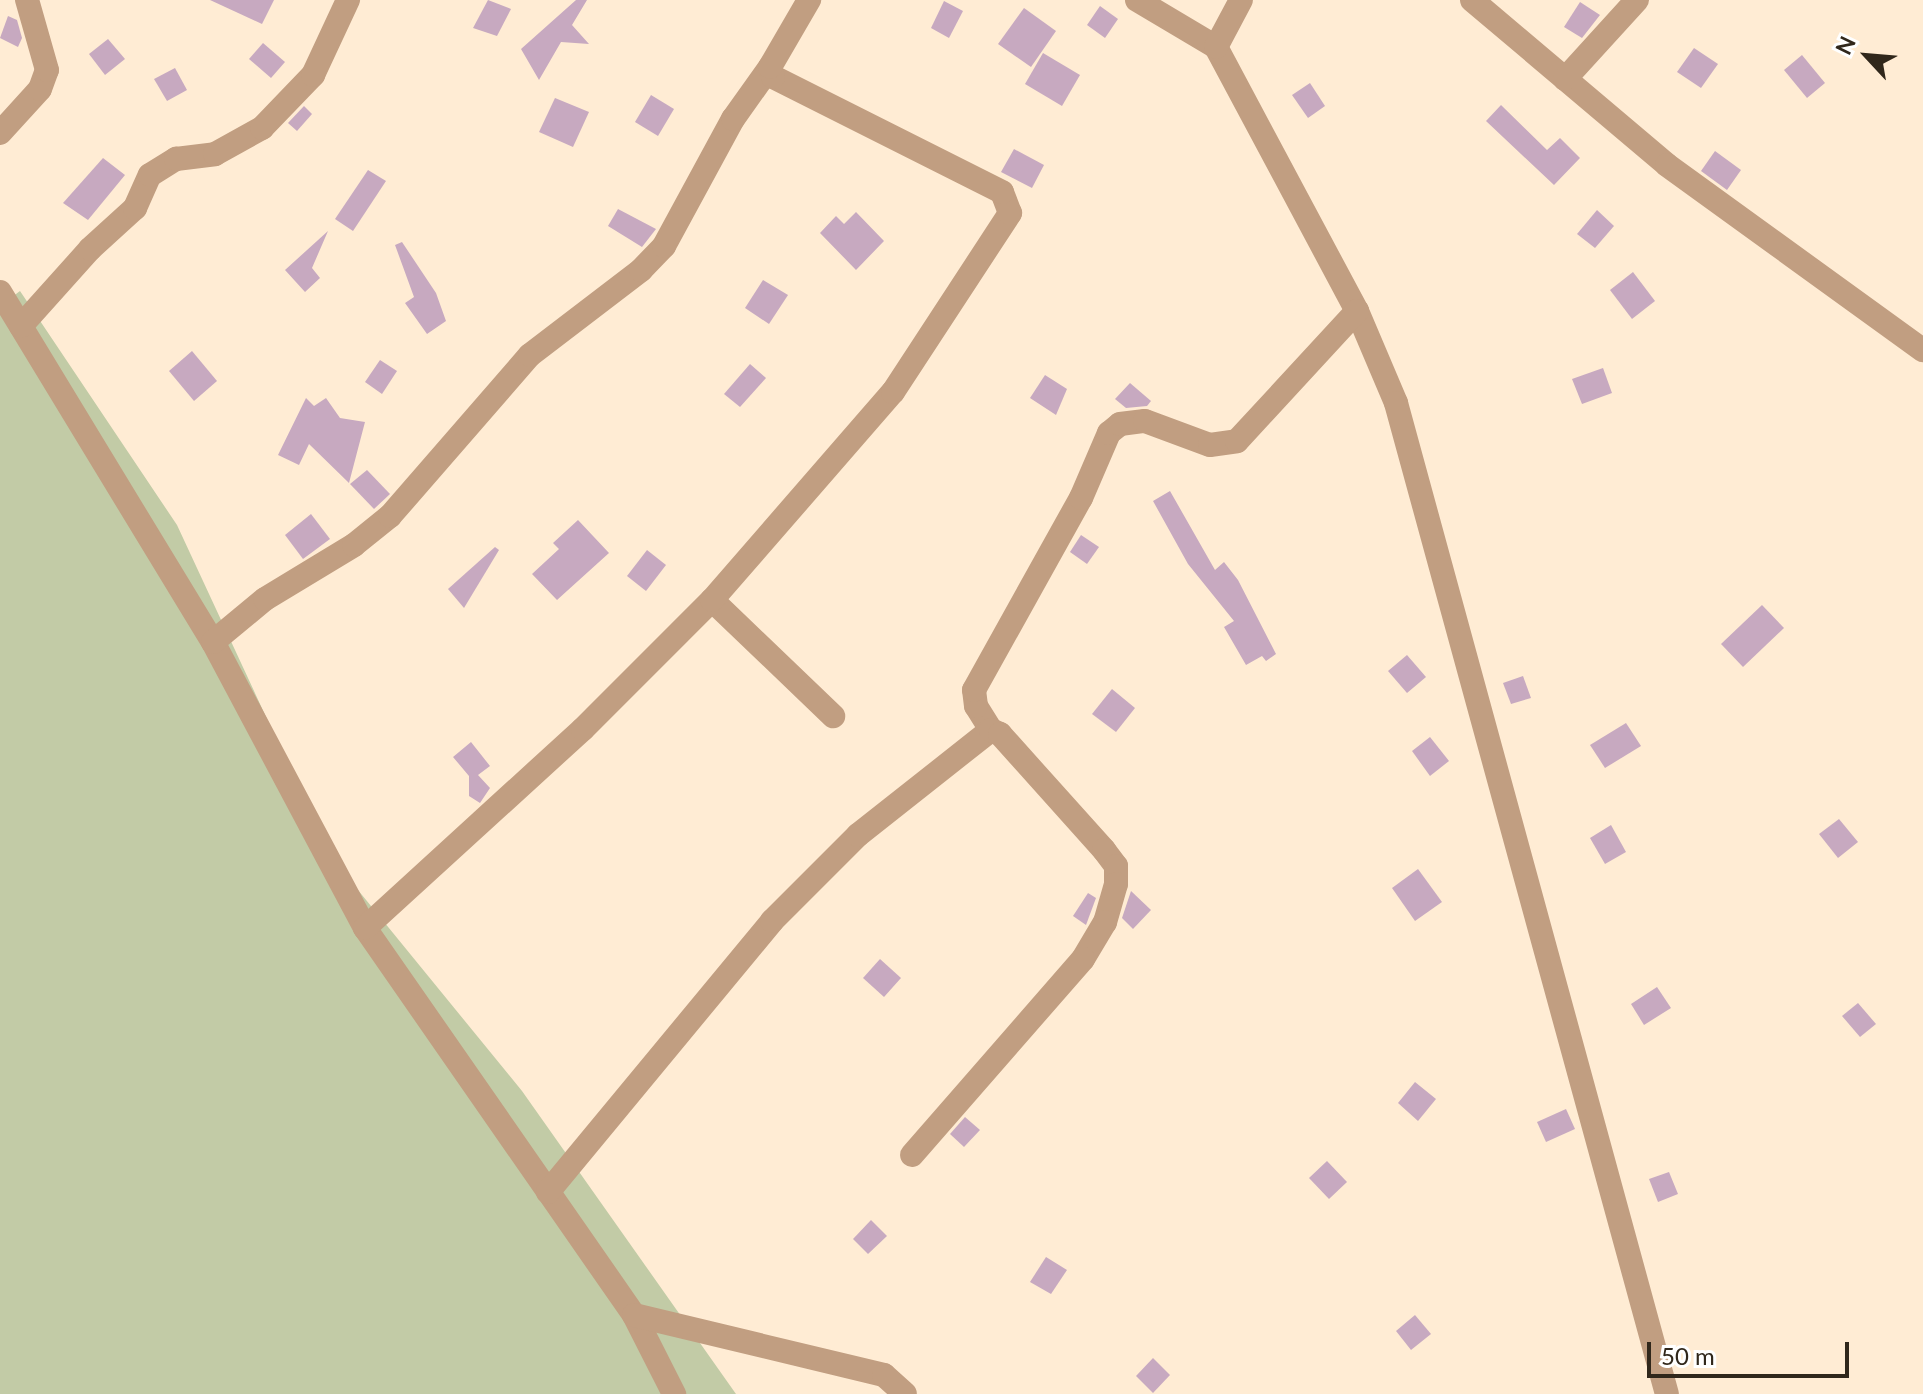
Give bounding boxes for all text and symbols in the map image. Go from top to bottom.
north arrow [1827,16,1907,96]
text: N [1829,32,1861,59]
scale bar [1651,1326,1853,1376]
text: 50 m [1661,1341,1715,1370]

